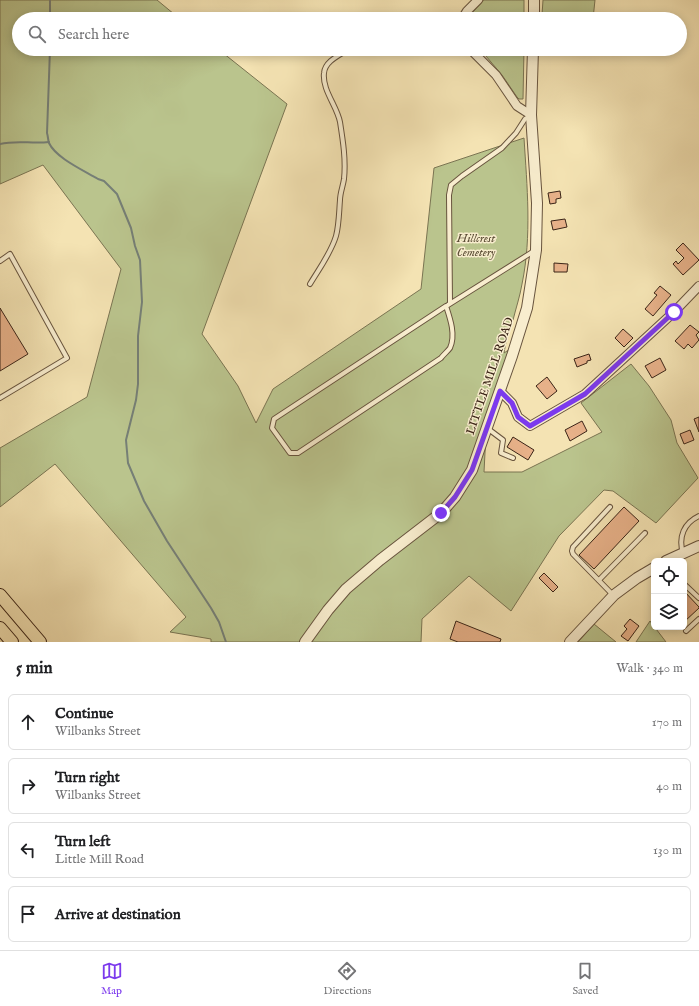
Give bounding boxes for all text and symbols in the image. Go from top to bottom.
search box [12,12,687,56]
icon: search [26,23,48,45]
text: Search here [58,25,129,44]
park label: Hillcrest Cemetery [456,231,496,260]
route start [665,303,683,321]
street label: LITTLE MILL ROAD [463,315,517,437]
route end [432,504,450,522]
map controls [651,558,687,630]
button: locate [651,558,687,594]
button: layers [651,594,687,630]
text: 5 min [16,658,53,679]
text: Walk · 340 m [616,660,683,677]
text: Continue [55,704,113,723]
icon: ahead [17,711,39,733]
text: 170 m [652,714,682,731]
text: Wilbanks Street [55,723,141,740]
text: Turn right [55,768,120,787]
icon: right [17,775,39,797]
text: 40 m [656,778,682,795]
text: Wilbanks Street [55,787,141,804]
text: Turn left [55,832,111,851]
icon: left [17,839,39,861]
text: 130 m [653,842,682,859]
text: Little Mill Road [55,851,144,868]
icon: arrive [17,903,39,925]
text: Arrive at destination [55,905,181,924]
tab: Map [101,960,123,998]
tab: Directions [324,960,371,998]
tab: Saved [572,960,598,998]

